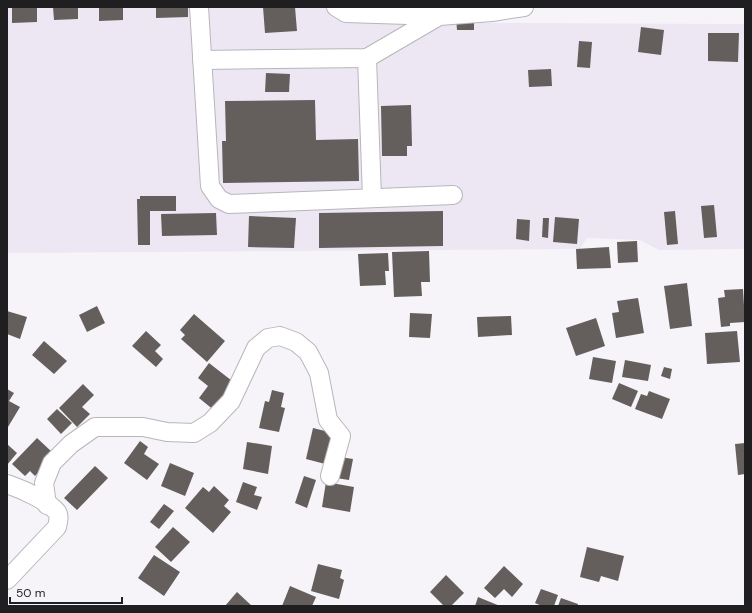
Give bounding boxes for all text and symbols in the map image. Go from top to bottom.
scale bar [10,579,122,605]
text: 50 m [16,585,45,601]

